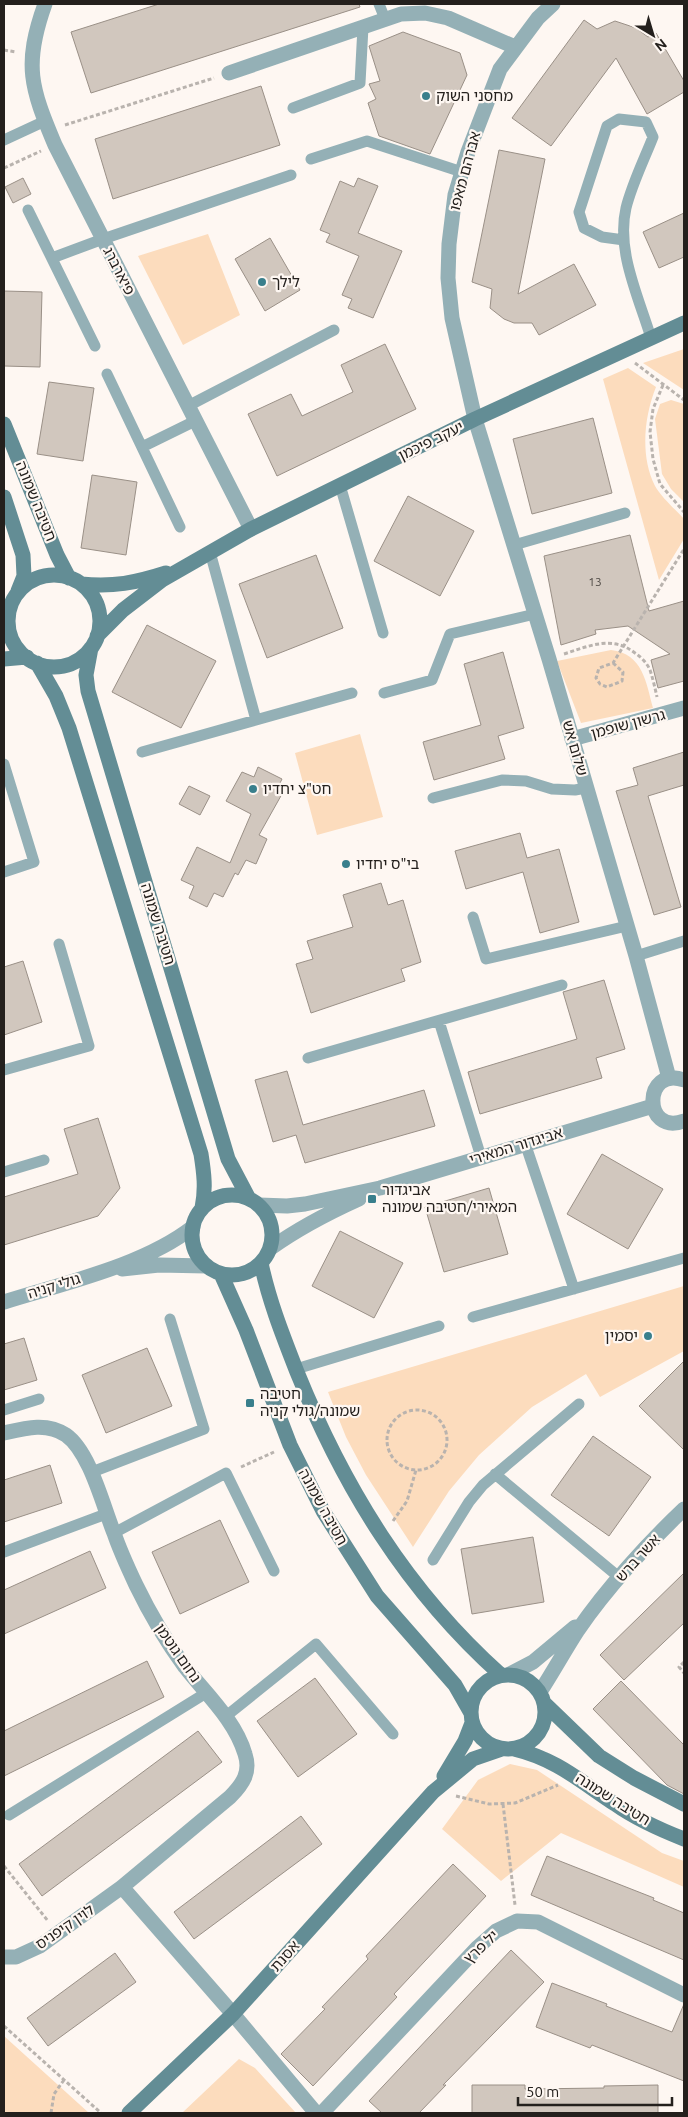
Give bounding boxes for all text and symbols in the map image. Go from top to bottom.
north arrow [628,10,678,60]
text: N [652,36,670,55]
place label: מחסני השוק [436,87,513,104]
marker: מחסני השוק [420,90,432,102]
street label: אברהם מאפו [446,129,483,212]
street label: פיארברג [100,244,139,298]
place label: לילך [272,273,300,290]
marker: לילך [256,276,268,288]
street label: יעקב פיכמן [395,417,466,464]
street label: חטיבה שמונה [13,458,60,543]
house number: 13 [588,575,602,588]
street label: גרשון שופמן [589,705,667,742]
street label: שלום אש [559,718,592,778]
place label: חט"צ יחדיו [263,780,332,797]
marker: חט"צ יחדיו [247,783,259,795]
place label: בי"ס יחדיו [356,855,420,872]
marker: בי"ס יחדיו [340,858,352,870]
street label: חטיבה שמונה [138,881,179,967]
street label: אביגדור המאירי [467,1123,565,1168]
place label: אביגדור המאירי/חטיבה שמונה [382,1181,517,1215]
marker: אביגדור המאירי/חטיבה שמונה [366,1193,378,1205]
street label: גולי קניה [25,1269,83,1302]
place label: יסמין [605,1327,638,1344]
marker: יסמין [642,1330,654,1342]
place label: חטיבה שמונה/גולי קניה [260,1385,360,1419]
marker: חטיבה שמונה/גולי קניה [244,1397,256,1409]
street label: חטיבה שמונה [295,1466,351,1548]
street label: אשר ברש [612,1530,663,1585]
street label: נחום גוטמן [152,1620,205,1685]
street label: חטיבה שמונה [573,1769,654,1828]
street label: לוין קיפניס [32,1901,97,1952]
street label: יל פרץ [460,1927,501,1967]
street label: אסנת [267,1937,303,1974]
scale bar [518,2074,672,2106]
text: 50 m [526,2083,559,2100]

